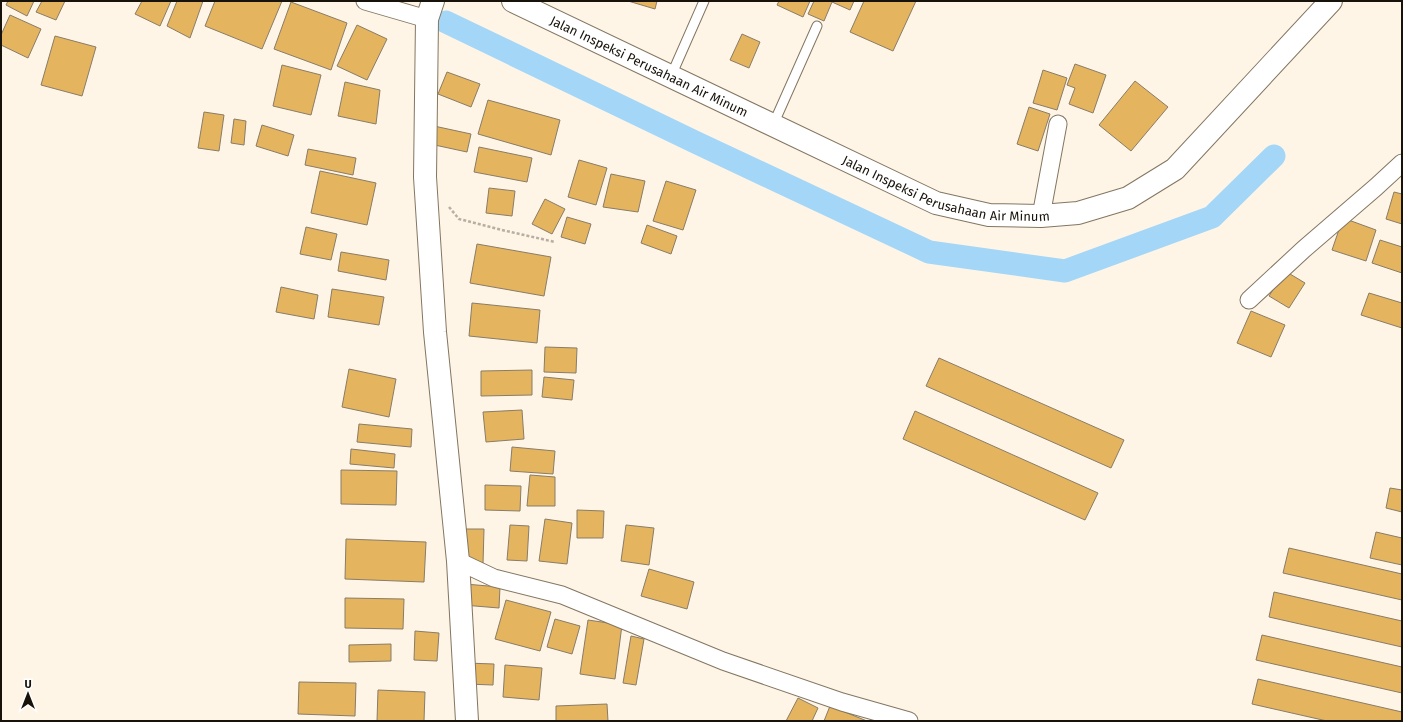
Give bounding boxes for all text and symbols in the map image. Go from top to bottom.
street label: Jalan Inspeksi Perusahaan Air Minum [548,13,750,120]
street label: Jalan Inspeksi Perusahaan Air Minum [840,153,1050,224]
north arrow [8,674,48,714]
text: U [24,678,32,691]

